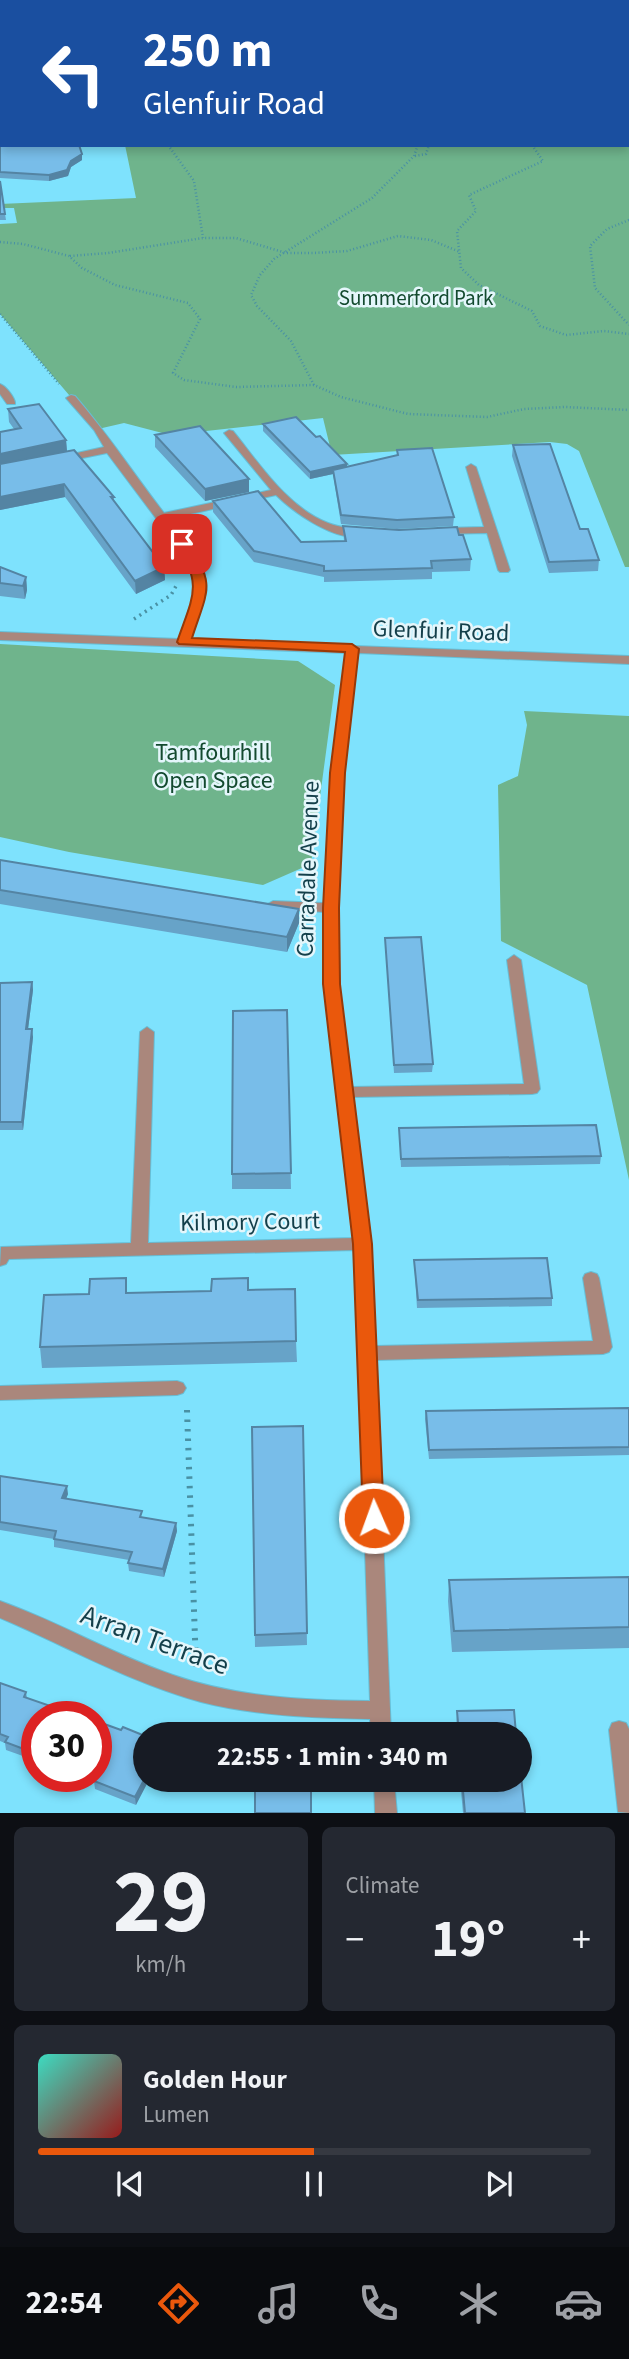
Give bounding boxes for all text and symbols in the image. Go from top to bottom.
text: 250 m [143,16,272,86]
icon: left [28,28,119,119]
text: Glenfuir Road [143,81,325,127]
park label: Summerford Park [339,283,494,313]
pin [152,514,212,574]
icon: arrive [163,525,201,563]
street label: Glenfuir Road [372,611,510,651]
park label: Tamfourhill Open Space [153,735,273,798]
street label: Carradale Avenue [287,780,329,958]
street label: Kilmory Court [180,1203,320,1241]
position arrow [337,1481,411,1555]
street label: Arran Terrace [75,1595,235,1685]
speed limit sign: 30 [21,1701,112,1792]
text: 22:55 · 1 min · 340 m [217,1738,448,1775]
text: 29 [113,1838,209,1967]
text: Climate [346,1869,419,1902]
text: 19° [431,1903,505,1977]
text: − [346,1913,364,1967]
text: + [572,1913,591,1967]
text: km/h [135,1948,186,1981]
text: Golden Hour [143,2061,287,2098]
text: Lumen [143,2098,210,2131]
icon: previous [111,2165,149,2203]
icon: pause [295,2165,333,2203]
icon: next [480,2165,518,2203]
icon: directions [154,2279,203,2328]
icon: music [254,2279,303,2328]
icon: phone [354,2279,403,2328]
icon: climate [454,2279,503,2328]
icon: car [554,2279,603,2328]
text: 22:54 [26,2280,103,2326]

